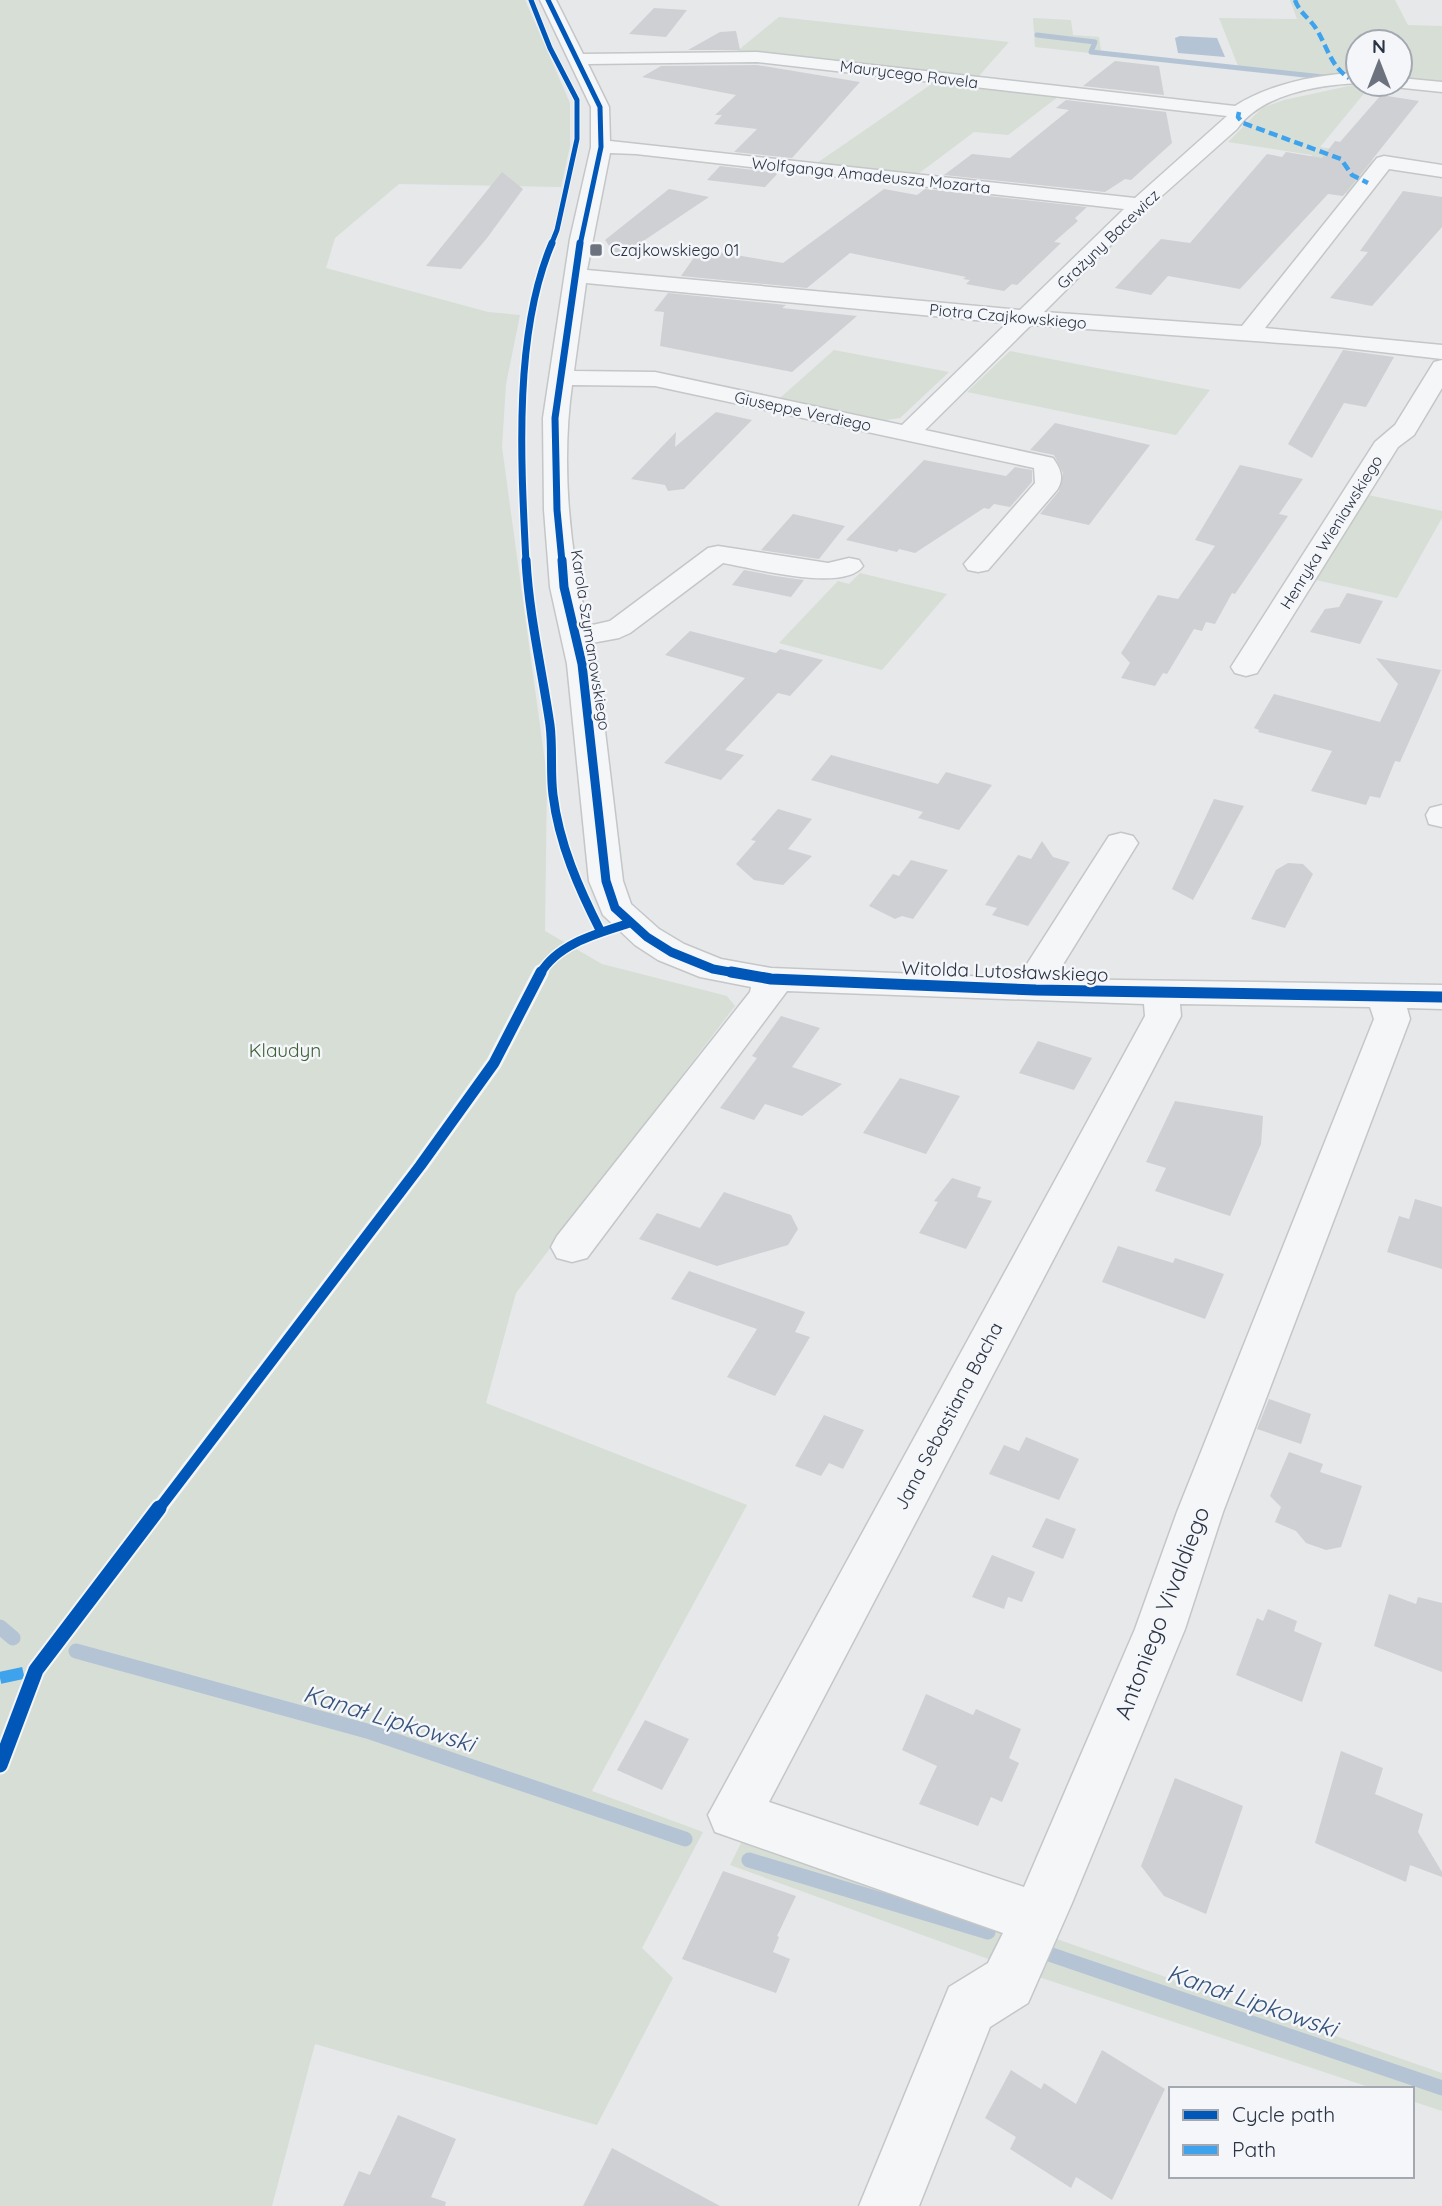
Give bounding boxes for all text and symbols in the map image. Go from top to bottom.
north arrow [1344,28,1414,98]
text: N [1372,34,1386,58]
street label: Maurycego Ravela [839,56,979,92]
street label: Wolfganga Amadeusza Mozarta [750,152,992,198]
street label: Grażyny Bacewicz [1052,185,1164,293]
place label: Czajkowskiego 01 [610,240,740,260]
marker: Czajkowskiego 01 [588,242,604,258]
street label: Piotra Czajkowskiego [929,299,1087,333]
street label: Giuseppe Verdiego [733,387,873,435]
street label: Henryka Wieniawskiego [1275,451,1387,613]
street label: Karola Szymanowskiego [567,548,615,732]
street label: Witolda Lutosławskiego [901,955,1109,987]
park label: Klaudyn [249,1038,321,1062]
street label: Jana Sebastiana Bacha [888,1318,1008,1514]
street label: Antoniego Vivaldiego [1108,1502,1216,1723]
water label: Kanał Lipkowski [300,1678,481,1759]
water label: Kanał Lipkowski [1163,1957,1344,2044]
legend [1169,2087,1414,2178]
text: Cycle path [1232,2101,1335,2127]
text: Path [1232,2136,1276,2162]

